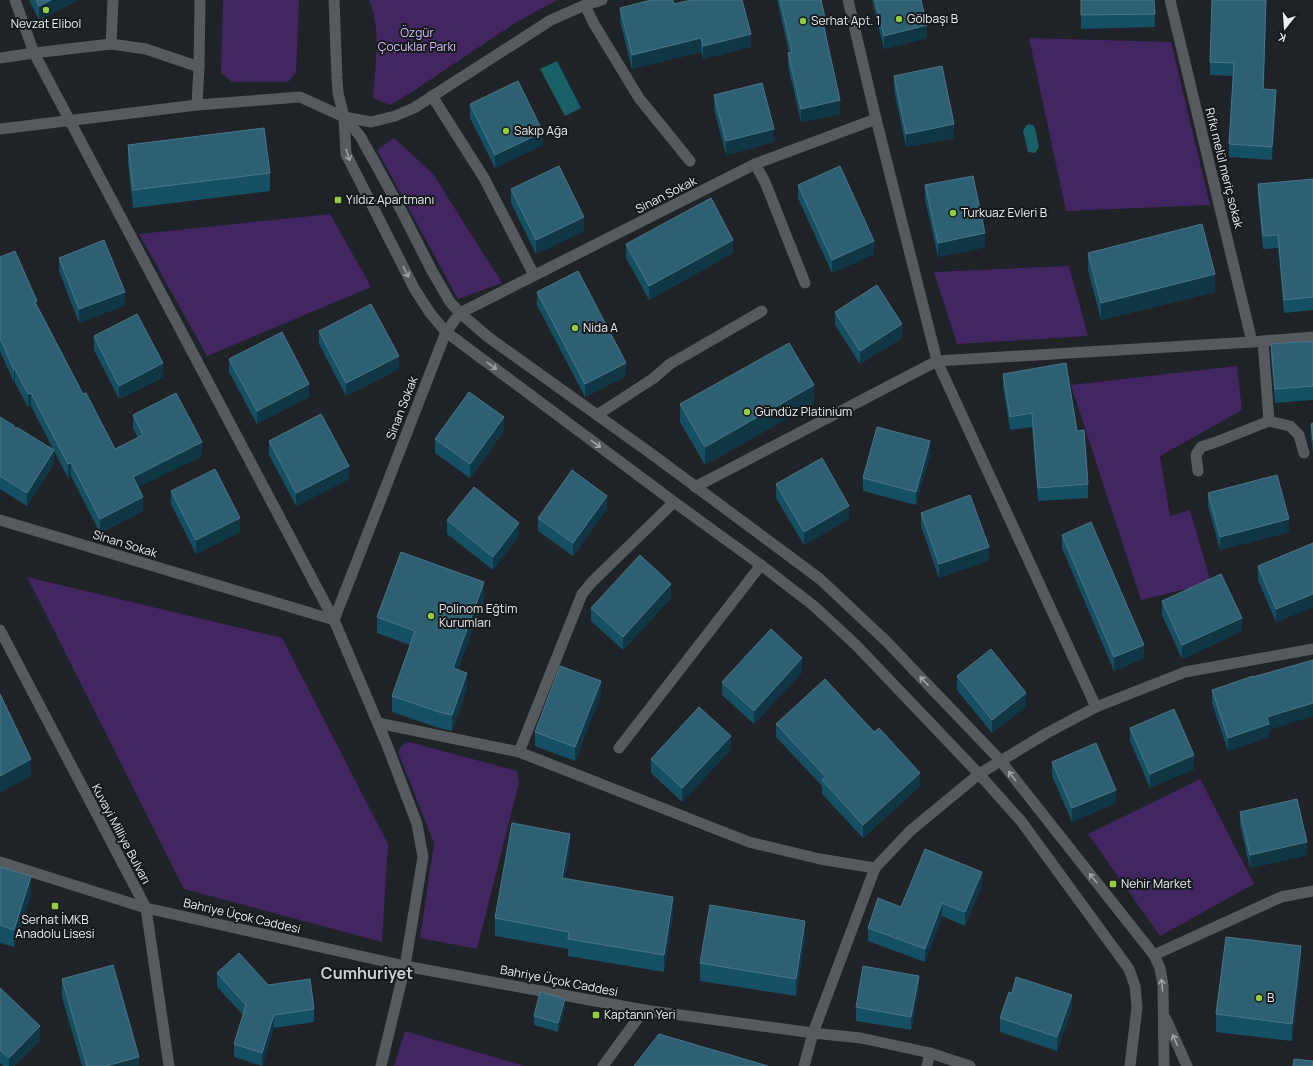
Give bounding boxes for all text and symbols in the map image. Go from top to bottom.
marker: Nevzat Elibol [41,5,51,15]
north arrow [1265,8,1305,48]
place label: Gölbaşı B [907,10,958,27]
place label: Serhat Apt. 1 [811,12,880,29]
marker: Gölbaşı B [894,14,904,24]
place label: Nevzat Elibol [11,15,81,32]
marker: Serhat Apt. 1 [798,16,808,26]
park label: Özgür Çocuklar Parkı [378,24,456,55]
text: K [1275,30,1288,46]
street label: Rıfkı melül meriç sokak [1201,106,1248,231]
place label: Sakıp Ağa [514,122,568,139]
marker: Sakıp Ağa [501,126,511,136]
one-way arrow [345,149,352,162]
street label: Sinan Sokak [632,171,700,217]
place label: Yıldız Apartmanı [346,191,434,208]
marker: Yıldız Apartmanı [333,195,343,205]
place label: Turkuaz Evleri B [961,204,1047,221]
marker: Turkuaz Evleri B [948,208,958,218]
one-way arrow [402,265,410,277]
place label: Nida A [583,319,618,336]
marker: Nida A [570,323,580,333]
one-way arrow [486,362,497,370]
street label: Sinan Sokak [382,373,422,442]
place label: Gündüz Platinium [755,403,852,420]
marker: Gündüz Platinium [742,407,752,417]
one-way arrow [590,439,601,448]
street label: Sinan Sokak [91,526,160,562]
place label: Polinom Eğtim Kurumları [439,600,517,631]
marker: Polinom Eğtim Kurumları [426,611,436,621]
one-way arrow [919,676,929,686]
one-way arrow [1008,770,1017,781]
street label: Kuvayi Milliye Bulvarı [88,781,155,887]
one-way arrow [1089,872,1097,883]
place label: Nehir Market [1121,875,1192,892]
marker: Nehir Market [1108,879,1118,889]
street label: Bahriye Üçok Caddesi [182,894,302,937]
marker: Serhat İMKB Anadolu Lisesi [50,901,60,911]
place label: Serhat İMKB Anadolu Lisesi [15,911,95,942]
street label: Bahriye Üçok Caddesi [499,961,619,1000]
district label: Cumhuriyet [321,962,413,984]
one-way arrow [1159,979,1166,992]
place label: B [1267,989,1274,1006]
marker: B [1254,993,1264,1003]
place label: Kaptanın Yeri [604,1006,676,1023]
marker: Kaptanın Yeri [591,1010,601,1020]
one-way arrow [1171,1034,1178,1046]

